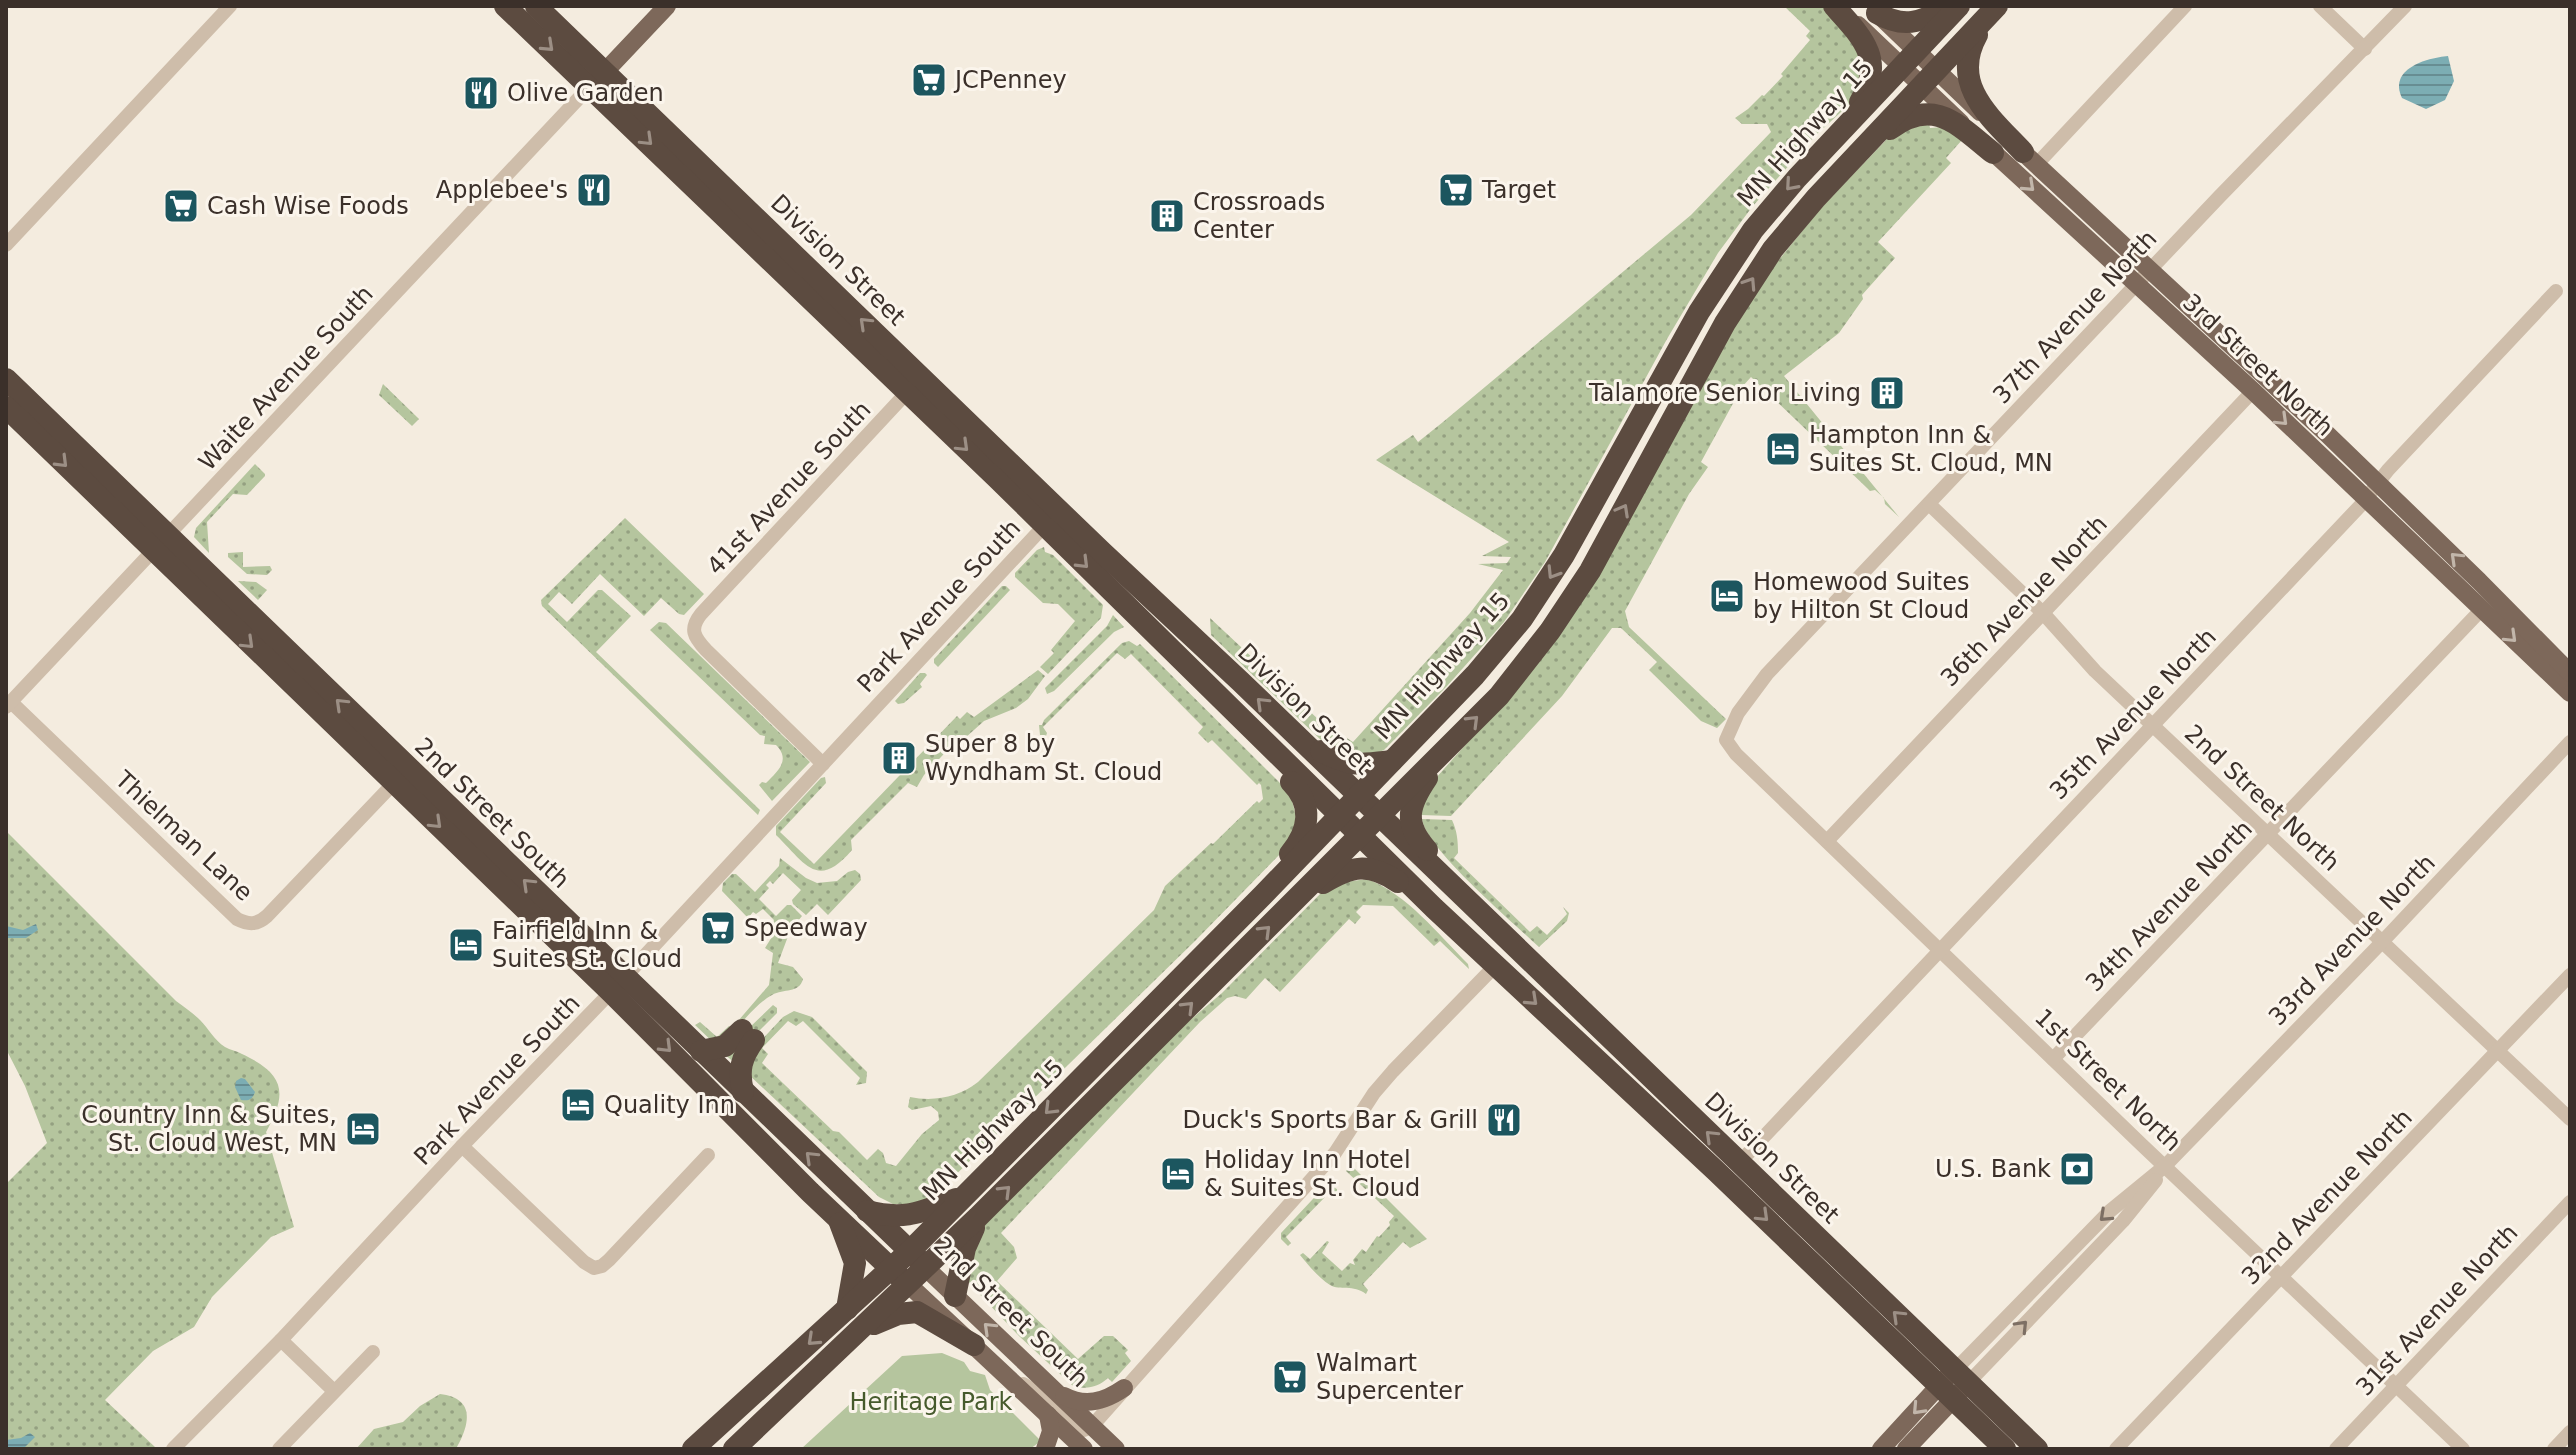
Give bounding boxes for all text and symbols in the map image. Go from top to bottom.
one-way arrow [539,37,553,52]
street label: MN Highway 15 [1732,54,1878,212]
supermarket icon: JCPenney [910,61,948,99]
place label: JCPenney [953,66,1067,94]
restaurant icon: Olive Garden [462,74,500,112]
place label: Olive Garden [507,79,664,107]
one-way arrow [638,131,652,146]
restaurant icon: Applebee's [575,171,613,209]
supermarket icon: Target [1437,171,1475,209]
one-way arrow [1786,175,1801,190]
place label: Applebee's [436,176,568,204]
place label: Target [1481,176,1556,204]
one-way arrow [2020,177,2034,192]
supermarket icon: Cash Wise Foods [162,187,200,225]
place label: Crossroads Center [1193,188,1325,244]
street label: Division Street [765,189,911,331]
place label: Cash Wise Foods [207,192,409,220]
building icon: Crossroads Center [1148,197,1186,235]
street label: 37th Avenue North [1987,225,2163,409]
one-way arrow [1740,277,1755,292]
street label: Waite Avenue South [193,280,379,476]
street label: 3rd Street North [2177,288,2339,442]
one-way arrow [860,318,874,332]
building icon: Talamore Senior Living [1868,374,1906,412]
place label: Talamore Senior Living [1588,379,1861,407]
street label: 41st Avenue South [701,396,877,580]
one-way arrow [2273,410,2287,425]
place label: Hampton Inn & Suites St. Cloud, MN [1809,421,2053,477]
hotel icon: Hampton Inn & Suites St. Cloud, MN [1764,430,1802,468]
one-way arrow [954,437,968,451]
one-way arrow [53,453,67,467]
one-way arrow [1613,504,1629,518]
street label: 36th Avenue North [1935,510,2113,692]
street label: Park Avenue South [852,514,1026,698]
one-way arrow [2451,553,2465,568]
one-way arrow [1074,554,1088,568]
one-way arrow [1548,564,1563,578]
place label: Homewood Suites by Hilton St Cloud [1753,568,1970,624]
hotel icon: Homewood Suites by Hilton St Cloud [1708,577,1746,615]
street label: MN Highway 15 [1369,587,1515,745]
street label: 35th Avenue North [2044,623,2222,805]
one-way arrow [2502,628,2517,642]
one-way arrow [239,634,253,648]
street label: Division Street [1232,638,1378,780]
one-way arrow [336,698,350,713]
one-way arrow [1257,698,1271,712]
one-way arrow [1464,716,1479,730]
street label: 2nd Street North [2179,719,2345,877]
place label: Super 8 by Wyndham St. Cloud [925,730,1162,786]
street label: 2nd Street South [409,732,575,894]
building icon: Super 8 by Wyndham St. Cloud [880,739,918,777]
street label: Thielman Lane [109,765,258,907]
one-way arrow [427,814,441,828]
street label: 34th Avenue North [2080,815,2258,997]
street label: 33rd Avenue North [2263,849,2441,1031]
one-way arrow [523,879,537,894]
supermarket icon: Speedway [699,909,737,947]
place label: Speedway [744,914,868,942]
place label: Fairfield Inn & Suites St. Cloud [492,917,682,973]
hotel icon: Fairfield Inn & Suites St. Cloud [447,926,485,964]
one-way arrow [1256,926,1270,940]
street label: Park Avenue South [408,989,586,1171]
one-way arrow [1523,991,1537,1006]
one-way arrow [1179,1002,1193,1016]
street label: 1st Street North [2029,1003,2187,1157]
one-way arrow [657,1038,671,1052]
street label: MN Highway 15 [917,1054,1069,1206]
hotel icon: Quality Inn [559,1086,597,1124]
street label: Division Street [1699,1087,1845,1229]
place label: Quality Inn [604,1091,735,1119]
one-way arrow [1045,1100,1059,1115]
place label: Country Inn & Suites, St. Cloud West, MN [81,1101,337,1157]
restaurant icon: Duck's Sports Bar & Grill [1485,1101,1523,1139]
street label: 32nd Avenue North [2236,1104,2418,1290]
place label: Duck's Sports Bar & Grill [1182,1106,1478,1134]
hotel icon: Country Inn & Suites, St. Cloud West, MN [344,1110,382,1148]
one-way arrow [1706,1130,1720,1145]
place label: Holiday Inn Hotel & Suites St. Cloud [1204,1146,1420,1202]
bank icon: U.S. Bank [2058,1150,2096,1188]
one-way arrow [806,1152,820,1166]
hotel icon: Holiday Inn Hotel & Suites St. Cloud [1159,1155,1197,1193]
place label: U.S. Bank [1935,1155,2051,1183]
one-way arrow [995,1186,1010,1200]
one-way arrow [1754,1206,1768,1221]
one-way arrow [2100,1206,2114,1221]
street label: 31st Avenue North [2350,1219,2524,1401]
street label: 2nd Street South [928,1231,1094,1393]
one-way arrow [1893,1311,1908,1325]
one-way arrow [2013,1321,2028,1335]
one-way arrow [984,1322,998,1337]
one-way arrow [808,1330,823,1344]
place label: Walmart Supercenter [1316,1349,1463,1405]
supermarket icon: Walmart Supercenter [1271,1358,1309,1396]
park label: Heritage Park [850,1388,1013,1416]
one-way arrow [1913,1400,1927,1415]

